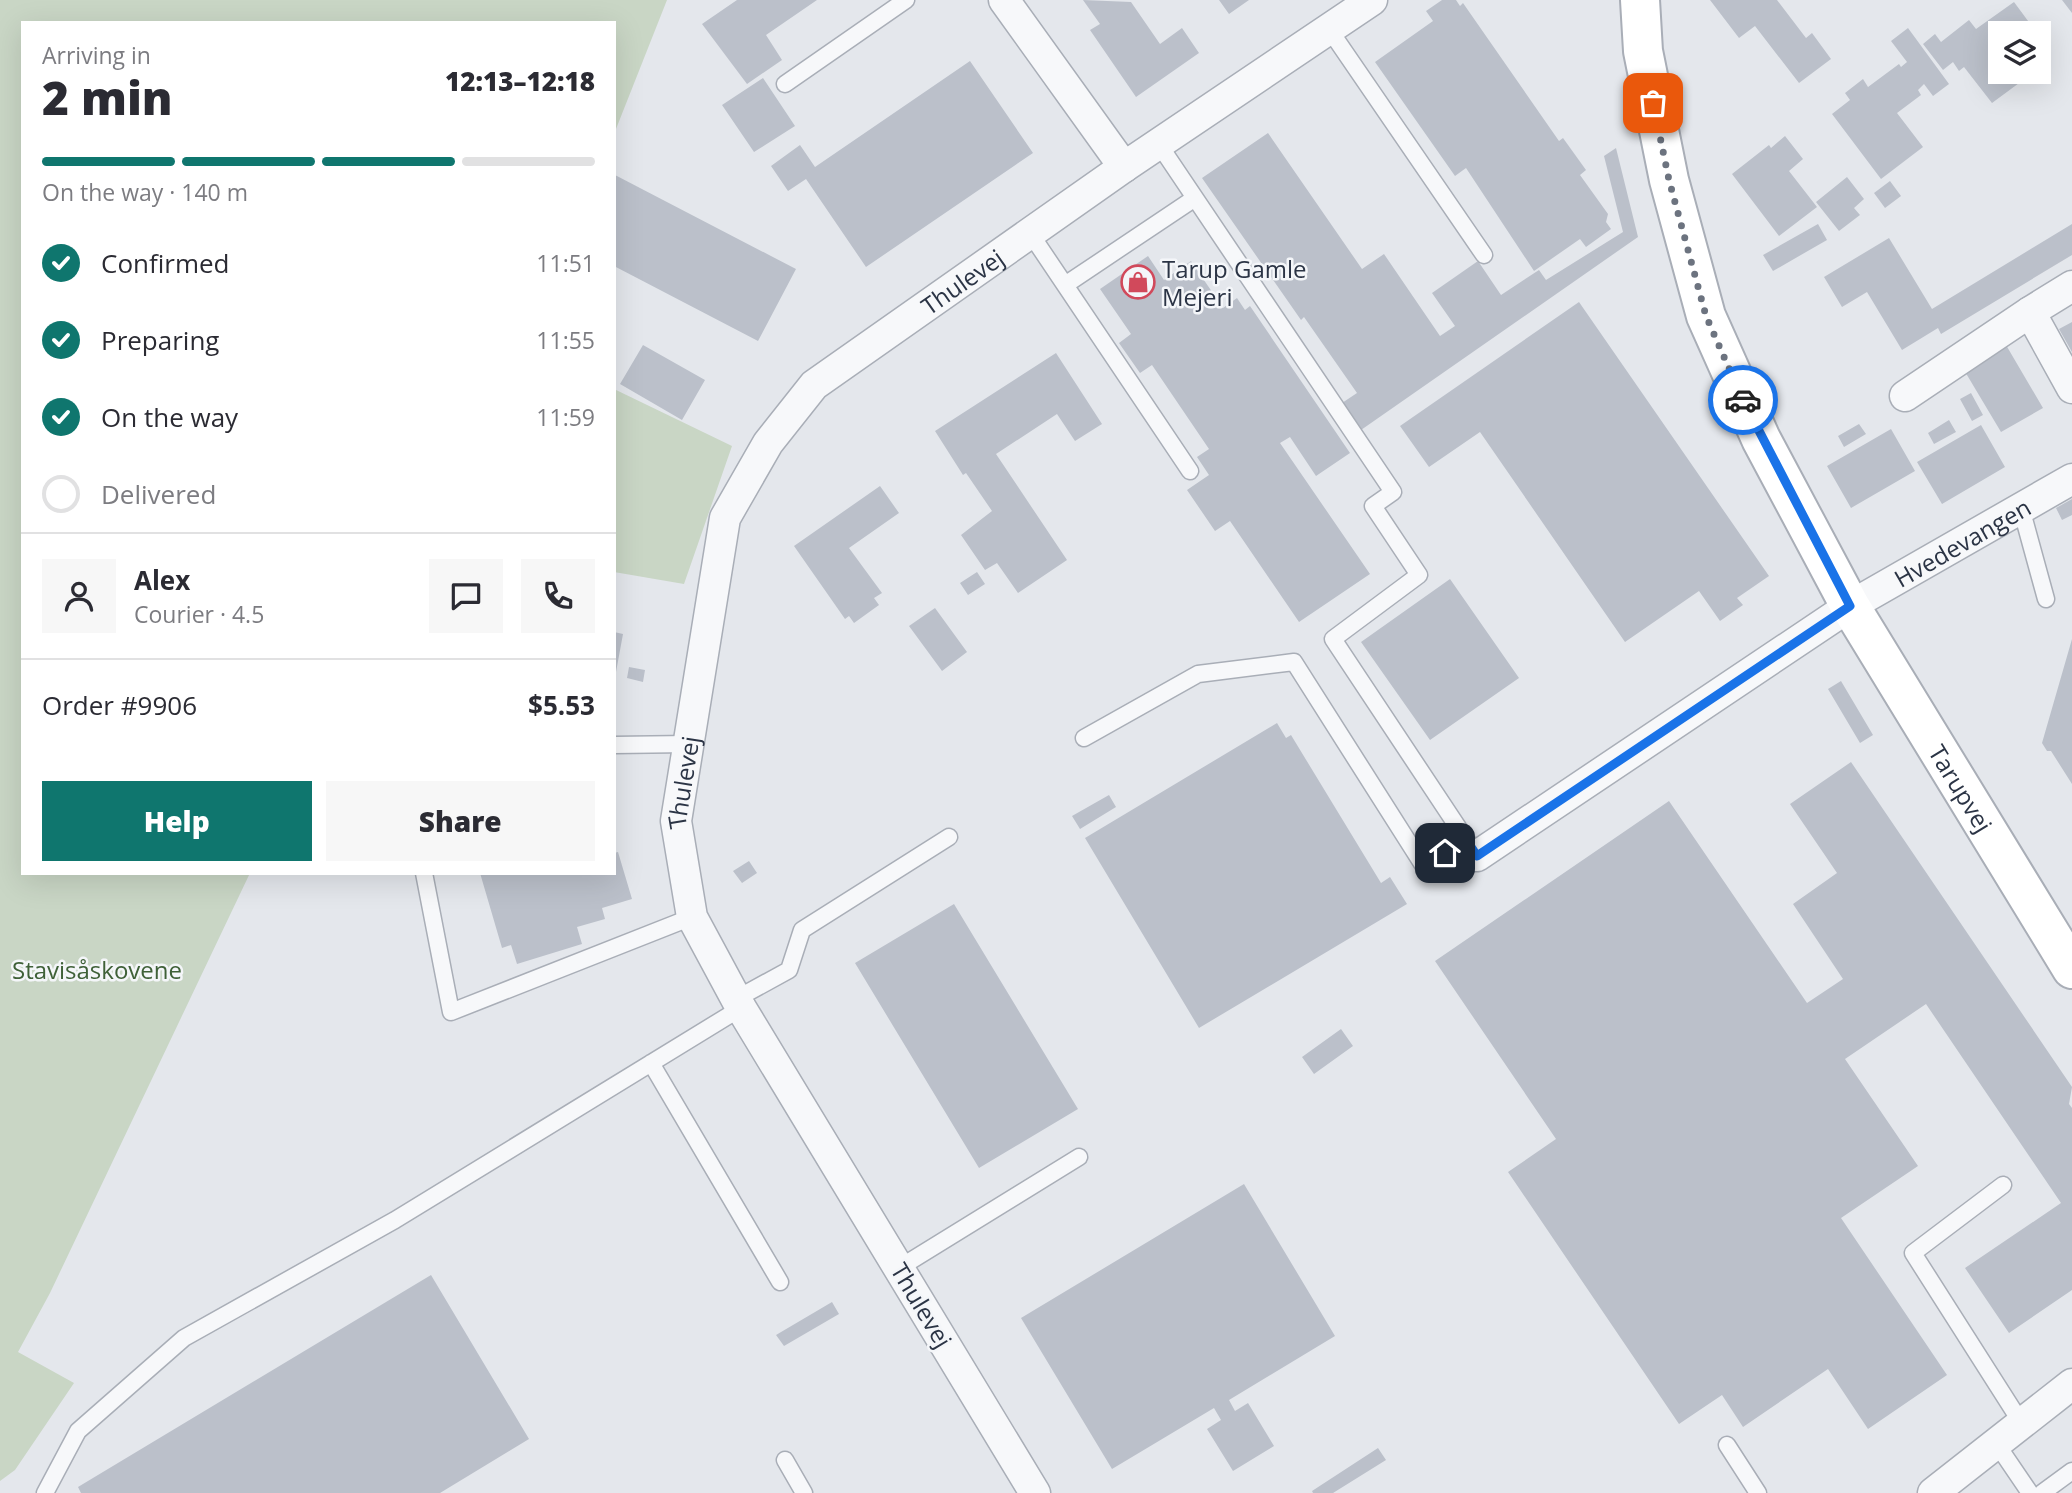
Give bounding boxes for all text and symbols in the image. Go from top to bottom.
map controls [1988,21,2051,84]
button: layers [1988,21,2051,84]
text: Arriving in [42,39,151,71]
text: 12:13–12:18 [445,63,595,99]
text: 2 min [42,66,173,128]
pin [1623,73,1683,133]
icon: bag [1634,84,1672,122]
text: On the way · 140 m [42,176,248,208]
street label: Thulevej [914,241,1010,321]
icon: check [42,244,80,282]
text: Confirmed [101,245,229,281]
text: 11:51 [536,247,595,279]
place label: Tarup Gamle Mejeri [1162,252,1307,313]
shop icon: Tarup Gamle Mejeri [1119,263,1157,301]
icon: check [42,321,80,359]
text: Preparing [101,322,219,358]
text: 11:55 [536,324,595,356]
courier [1708,365,1778,435]
icon: car [1724,381,1762,419]
icon: check [42,398,80,436]
text: On the way [101,399,238,435]
text: 11:59 [536,401,595,433]
text: Delivered [101,476,216,512]
street label: Hvedevangen [1887,490,2036,594]
button: person [42,559,116,633]
button: chat [429,559,503,633]
button: phone [521,559,595,633]
text: Alex [134,562,190,598]
text: Courier · 4.5 [134,598,264,630]
text: Order #9906 [42,687,197,723]
text: $5.53 [528,687,595,723]
street label: Thulevej [659,733,706,831]
street label: Tarupvej [1922,738,2001,838]
button: Help [42,781,312,861]
button: Share [326,781,595,861]
pin [1415,823,1475,883]
icon: home [1426,834,1464,872]
park label: Stavisåskovene [12,953,182,986]
street label: Thulevej [884,1256,960,1354]

